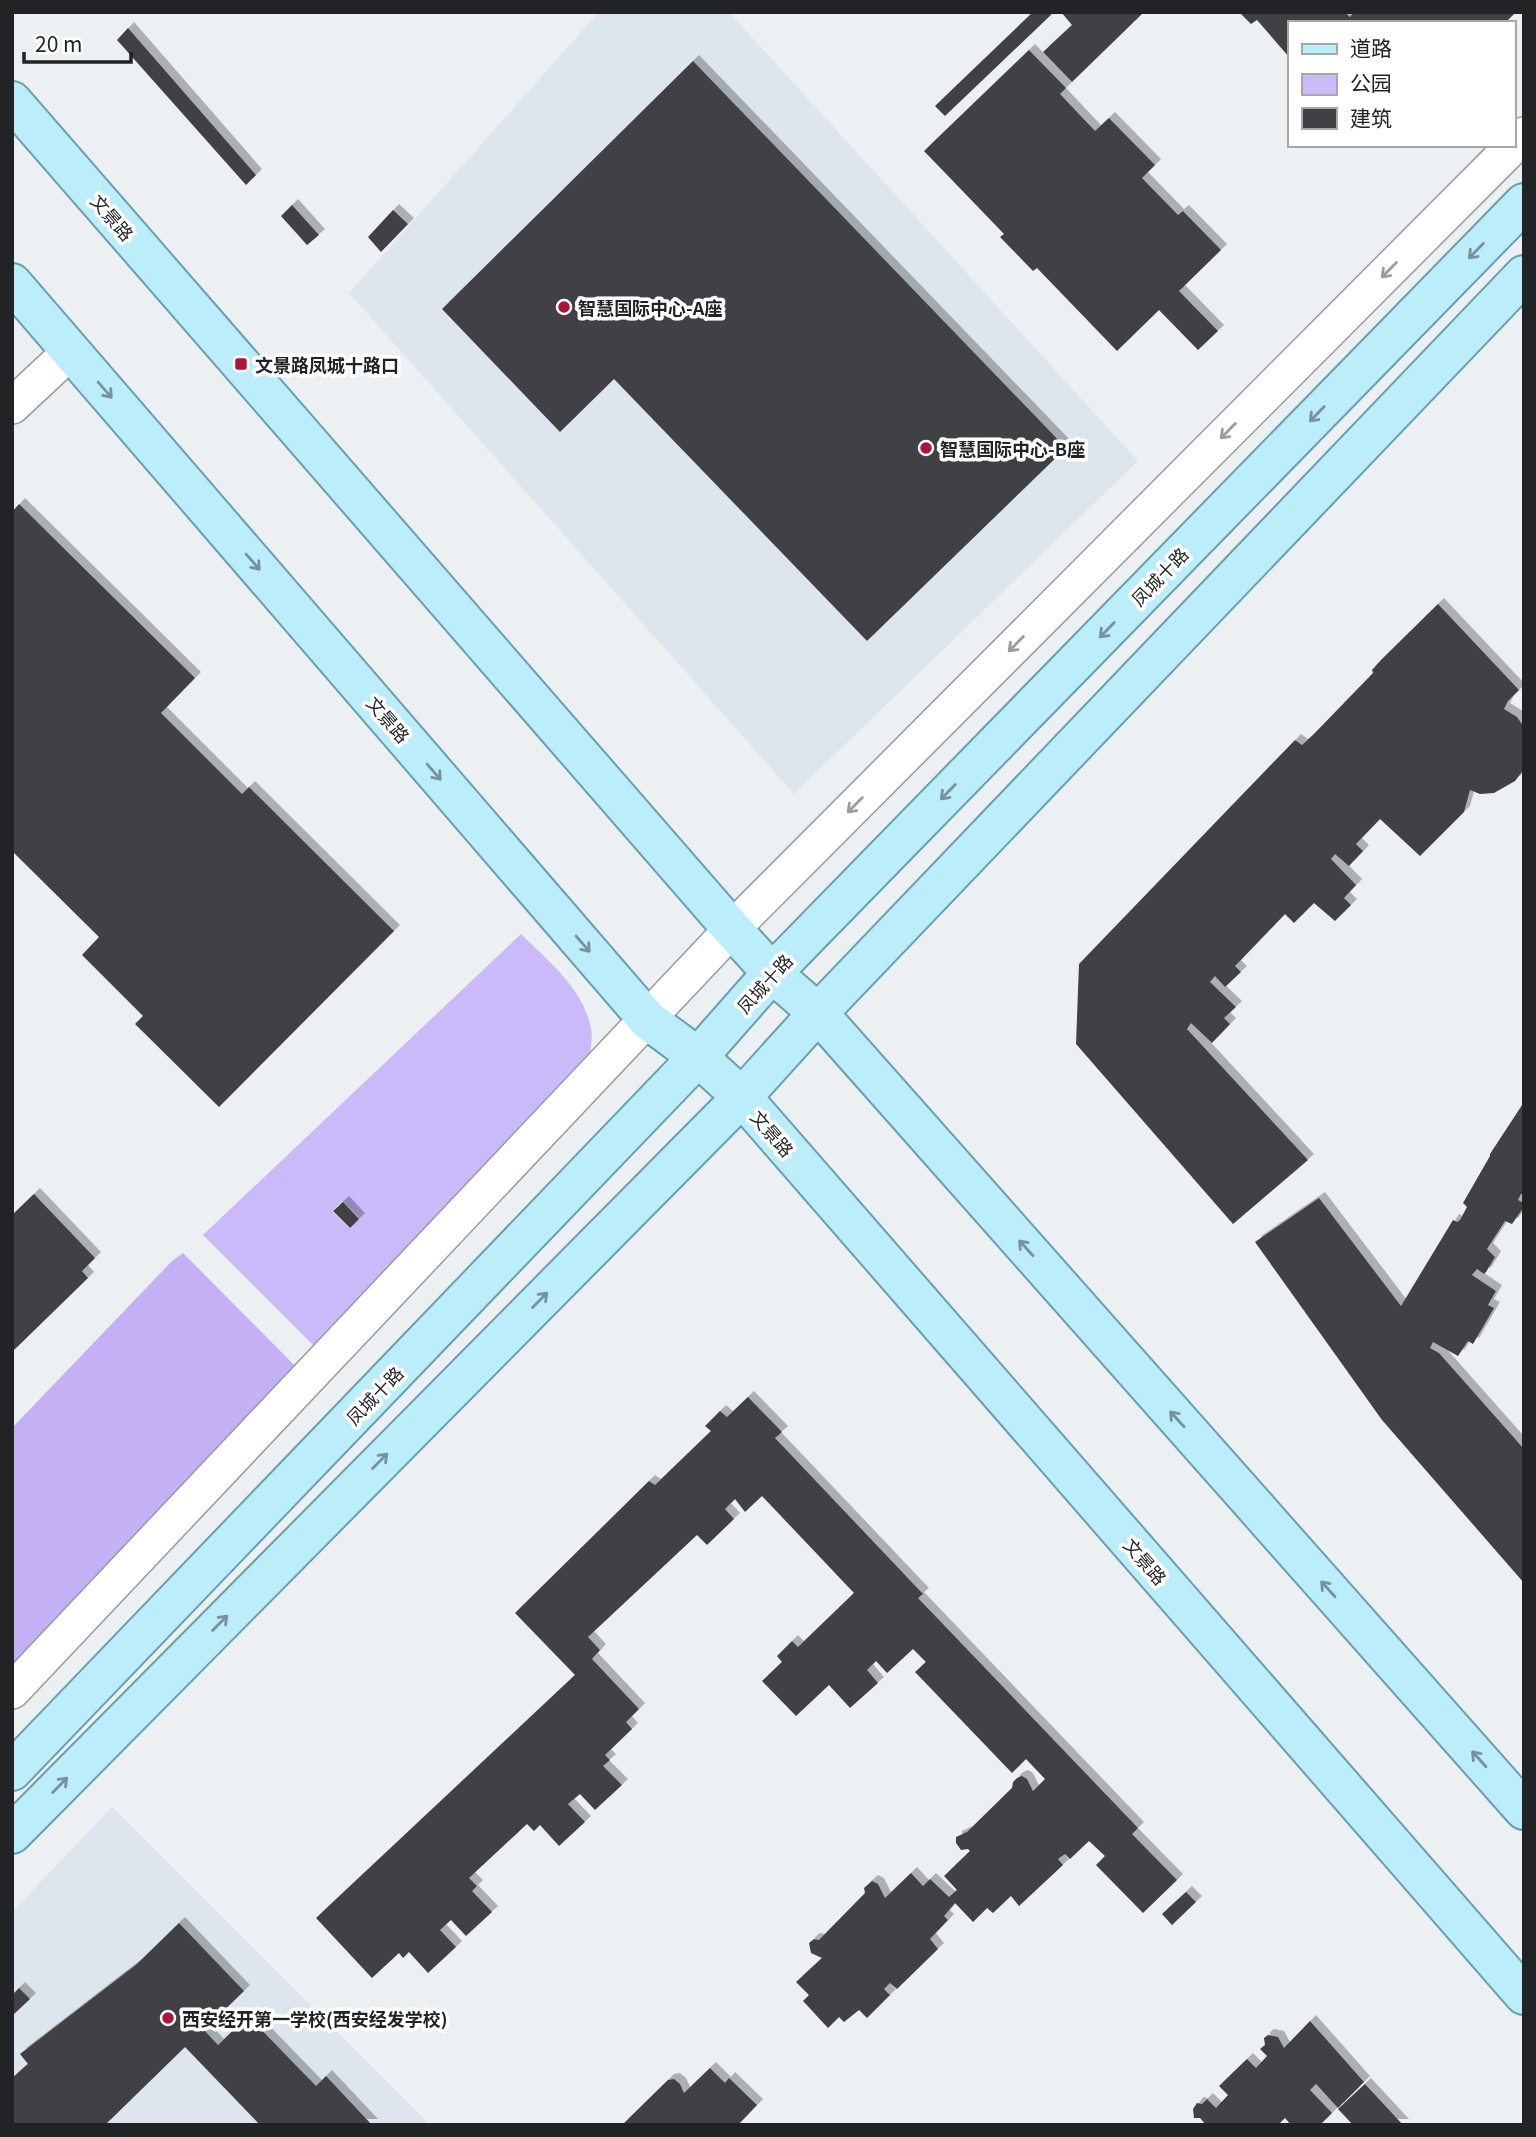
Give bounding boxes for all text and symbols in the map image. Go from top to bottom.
scale bar [24,21,131,65]
legend [1288,21,1515,147]
text: 20 m [35,28,82,58]
text: 道路 [1350,32,1392,62]
text: 公园 [1350,67,1392,97]
text: 建筑 [1350,102,1392,132]
street label: 文景路 [85,188,141,246]
one-way arrow [1468,243,1485,260]
one-way arrow [1381,262,1398,279]
place label: 智慧国际中心-A座 [578,294,722,320]
marker: 智慧国际中心-A座 [556,299,572,315]
place label: 文景路凤城十路口 [255,351,399,377]
marker: 文景路凤城十路口 [233,356,249,372]
one-way arrow [97,381,113,399]
one-way arrow [1309,405,1326,422]
one-way arrow [1220,423,1237,440]
place label: 智慧国际中心-B座 [940,435,1085,461]
marker: 智慧国际中心-B座 [918,440,934,456]
street label: 凤城十路 [1125,541,1193,611]
one-way arrow [245,553,261,571]
one-way arrow [1098,621,1115,638]
one-way arrow [1007,636,1024,653]
street label: 文景路 [361,690,417,748]
one-way arrow [426,762,442,780]
one-way arrow [940,784,957,801]
one-way arrow [847,797,864,814]
one-way arrow [575,935,591,953]
street label: 凤城十路 [730,948,798,1018]
street label: 文景路 [745,1104,801,1162]
one-way arrow [1018,1240,1034,1258]
one-way arrow [532,1292,549,1309]
street label: 凤城十路 [340,1360,408,1430]
one-way arrow [1169,1410,1185,1428]
one-way arrow [371,1453,388,1470]
street label: 文景路 [1118,1532,1174,1590]
one-way arrow [1320,1580,1336,1598]
one-way arrow [211,1615,228,1632]
one-way arrow [1470,1751,1487,1768]
one-way arrow [51,1777,68,1794]
place label: 西安经开第一学校(西安经发学校) [182,2005,448,2031]
marker: 西安经开第一学校(西安经发学校) [160,2010,176,2026]

